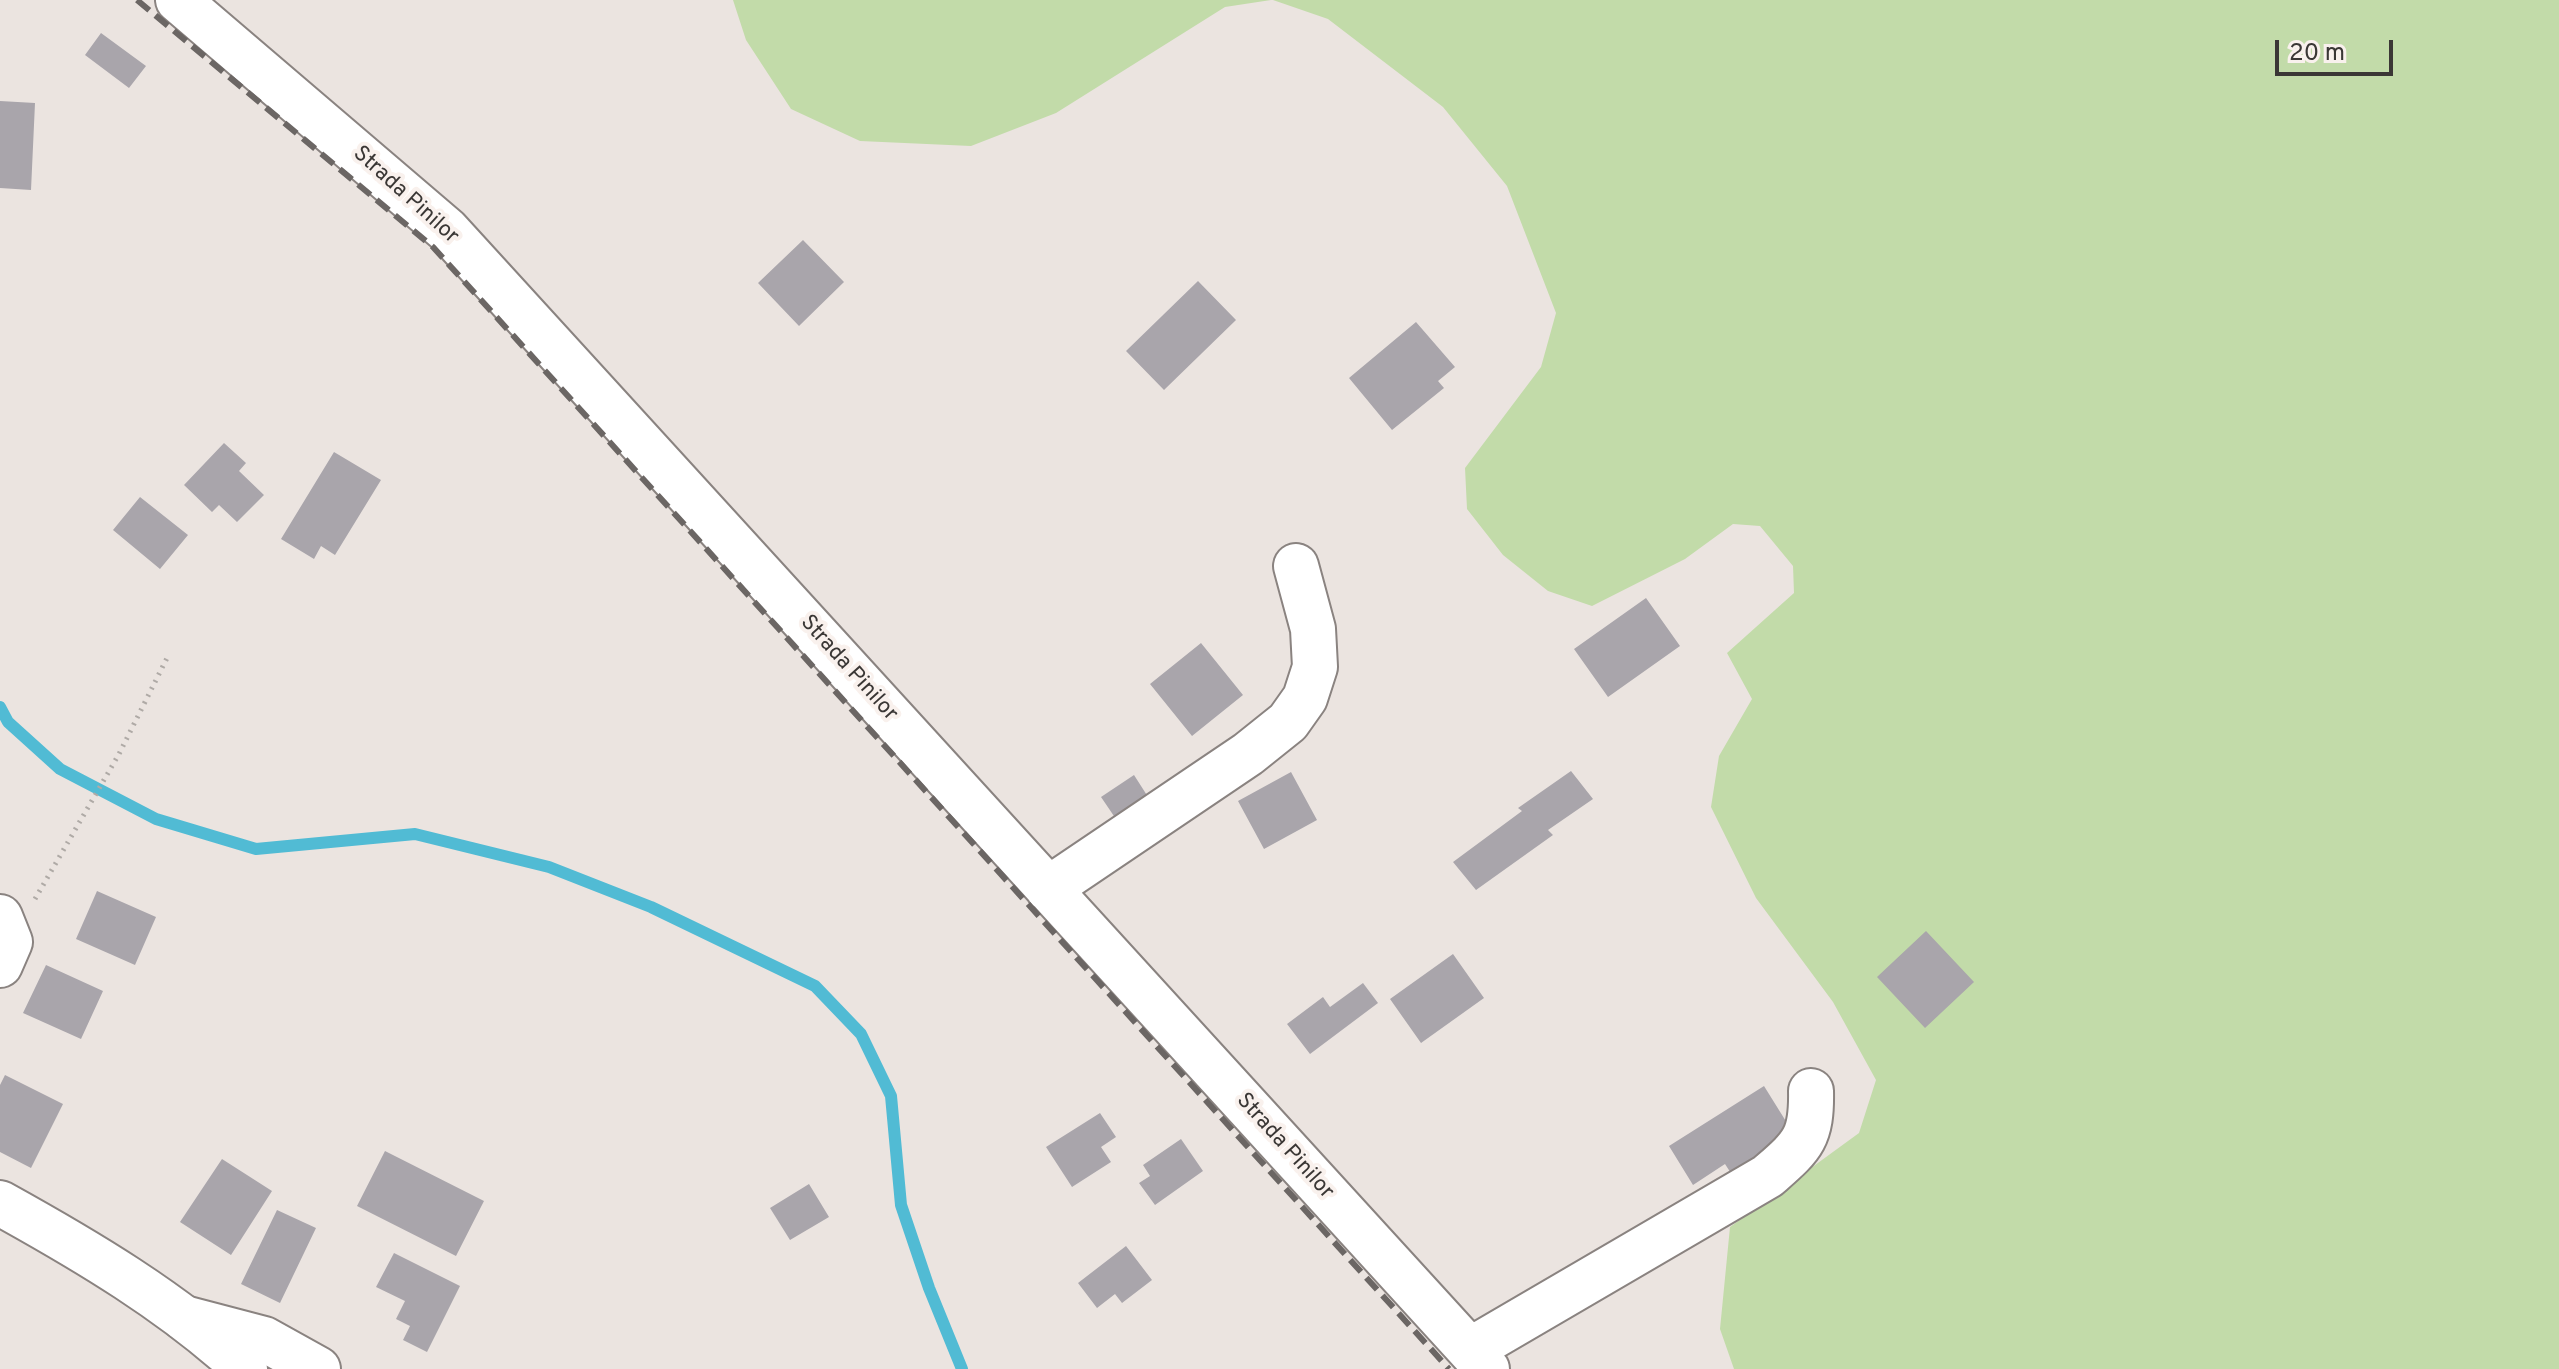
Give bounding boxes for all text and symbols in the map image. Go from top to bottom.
scale bar [2279,24,2397,74]
text: 20 m [2289,39,2345,69]
street label: Strada Pinilor [347,142,463,250]
street label: Strada Pinilor [794,611,902,727]
street label: Strada Pinilor [1230,1089,1338,1205]

